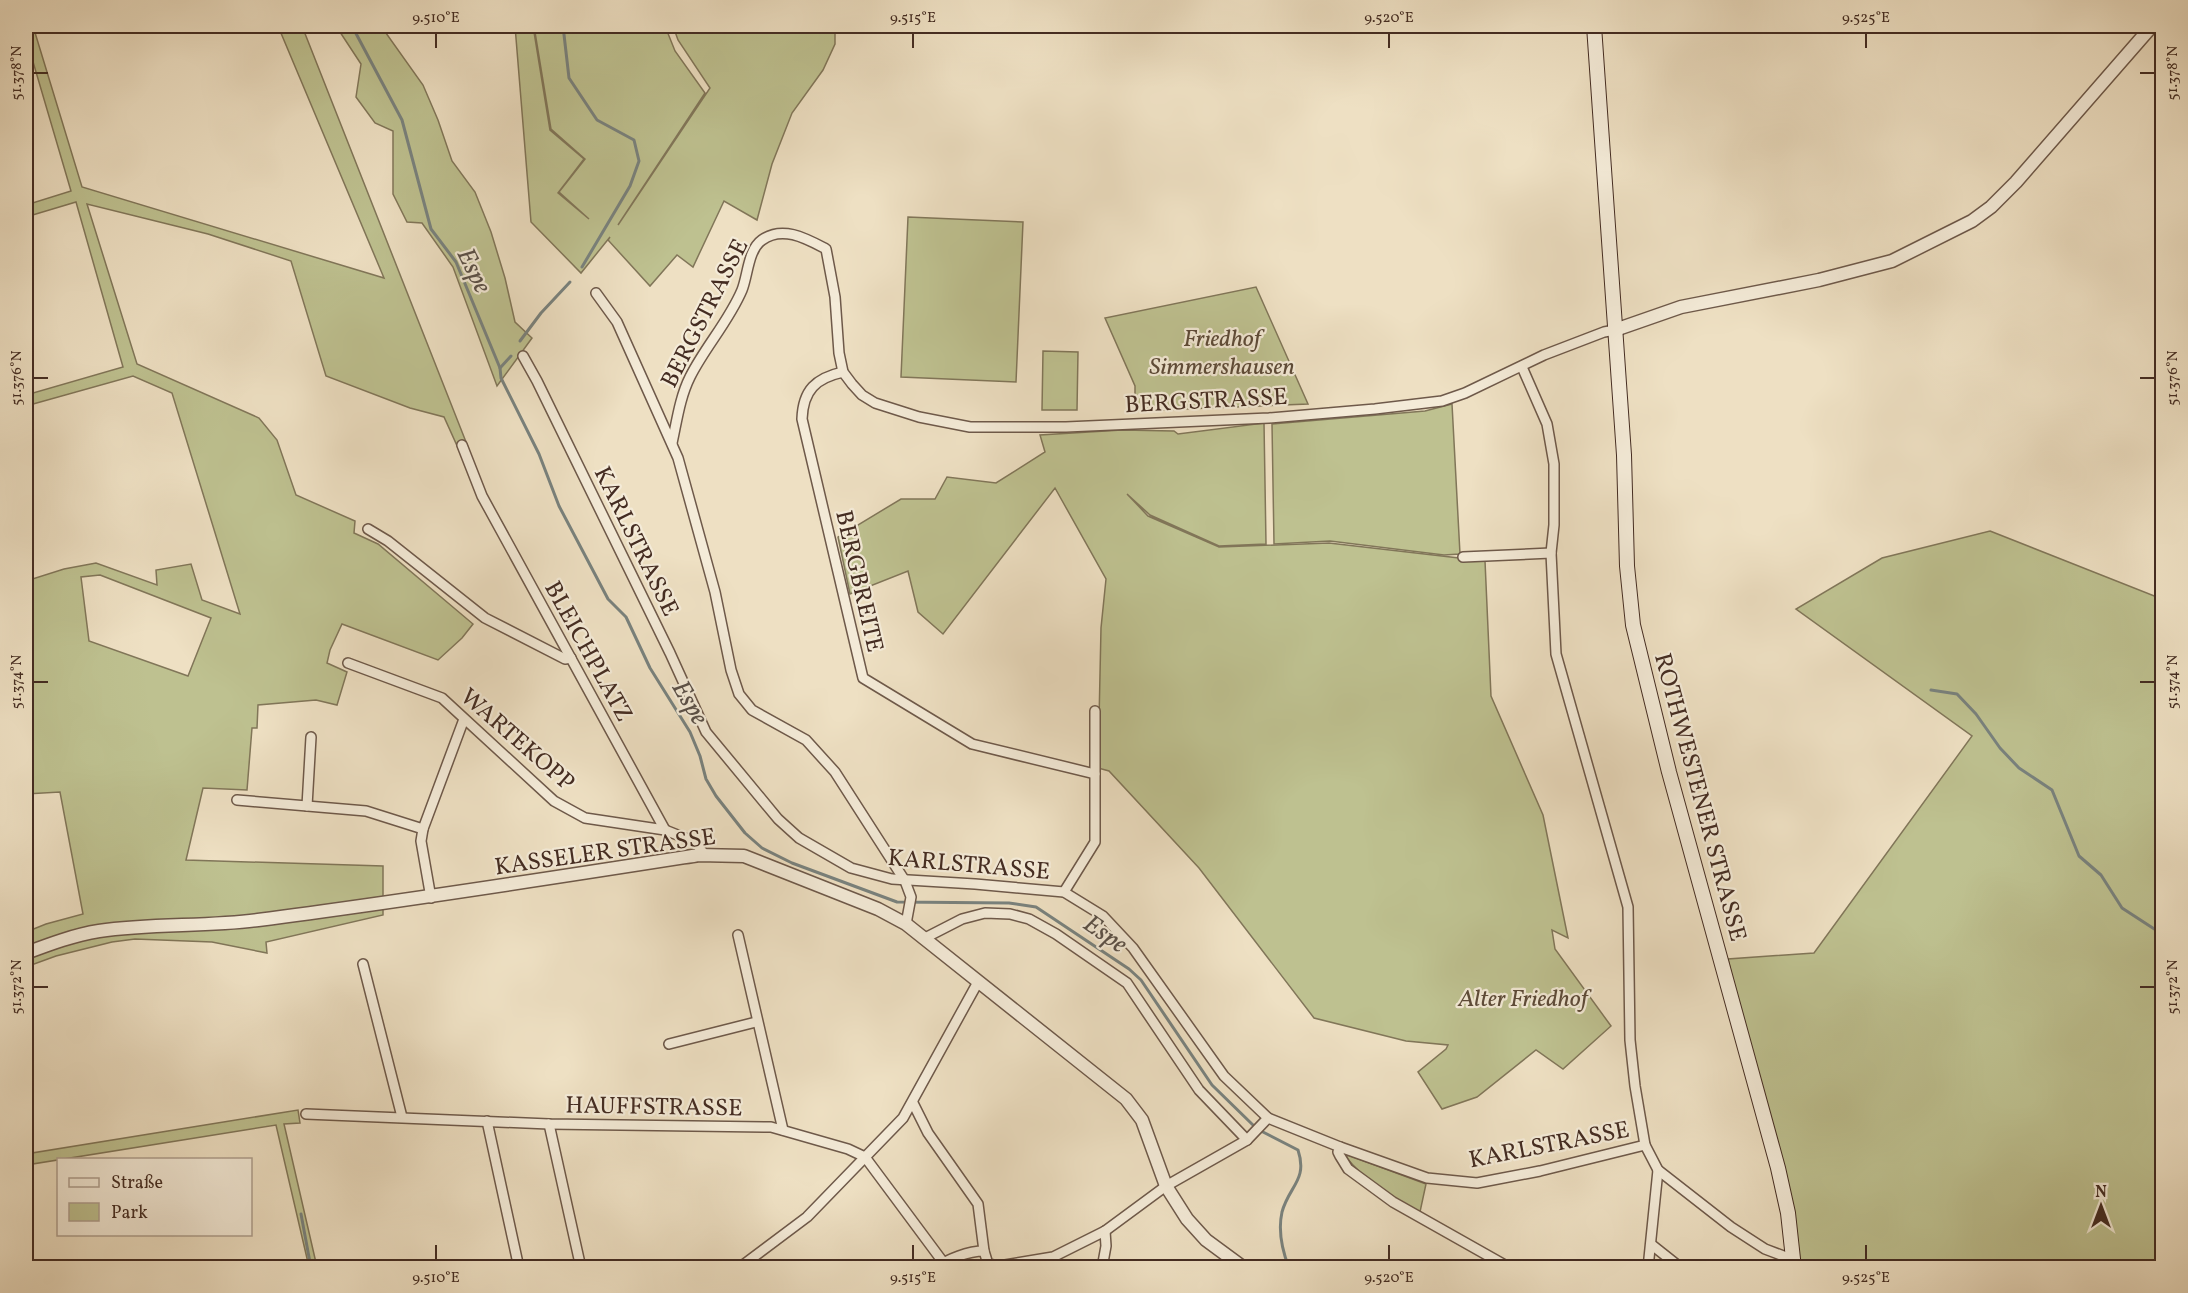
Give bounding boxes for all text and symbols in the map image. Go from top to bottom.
text: 9.510°E [412,8,460,29]
text: 9.515°E [890,8,936,29]
text: 9.520°E [1364,8,1414,29]
text: 9.525°E [1842,8,1890,29]
text: 51.378°N [7,46,28,100]
text: 51.378°N [2163,46,2184,100]
street label: BERGSTRASSE [654,233,758,394]
water label: Espe [447,242,500,300]
park label: Friedhof Simmershausen [1149,323,1295,385]
text: 51.376°N [7,350,28,406]
text: 51.376°N [2163,350,2184,406]
street label: BERGSTRASSE [1124,381,1289,423]
street label: KARLSTRASSE [584,461,686,623]
street label: BERGBREITE [825,507,891,656]
street label: BLEICHPLATZ [535,575,640,728]
street label: ROTHWESTENER STRASSE [1644,650,1754,945]
text: 51.374°N [7,655,28,709]
text: 51.374°N [2163,655,2184,709]
water label: Espe [662,674,717,733]
street label: WARTEKOPP [452,681,582,800]
street label: KASSELER STRASSE [492,821,718,885]
street label: KARLSTRASSE [886,842,1051,890]
water label: Espe [1076,907,1135,963]
text: 51.372°N [7,959,28,1015]
text: 51.372°N [2163,959,2184,1015]
park label: Alter Friedhof [1457,983,1593,1017]
street label: HAUFFSTRASSE [565,1089,743,1127]
street label: KARLSTRASSE [1466,1114,1633,1178]
legend [57,1158,252,1236]
text: Straße [111,1171,163,1196]
north arrow [2071,1176,2131,1236]
text: N [2095,1182,2107,1204]
text: Park [111,1201,148,1226]
text: 9.510°E [412,1268,460,1289]
text: 9.515°E [890,1268,936,1289]
text: 9.520°E [1364,1268,1414,1289]
text: 9.525°E [1842,1268,1890,1289]

